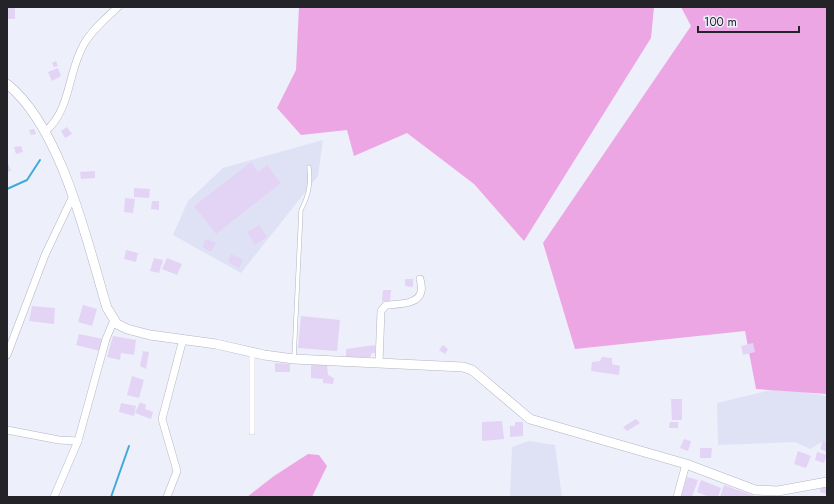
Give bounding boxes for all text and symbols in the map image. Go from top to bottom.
scale bar [698,8,799,34]
text: 100 m [704,13,737,31]

